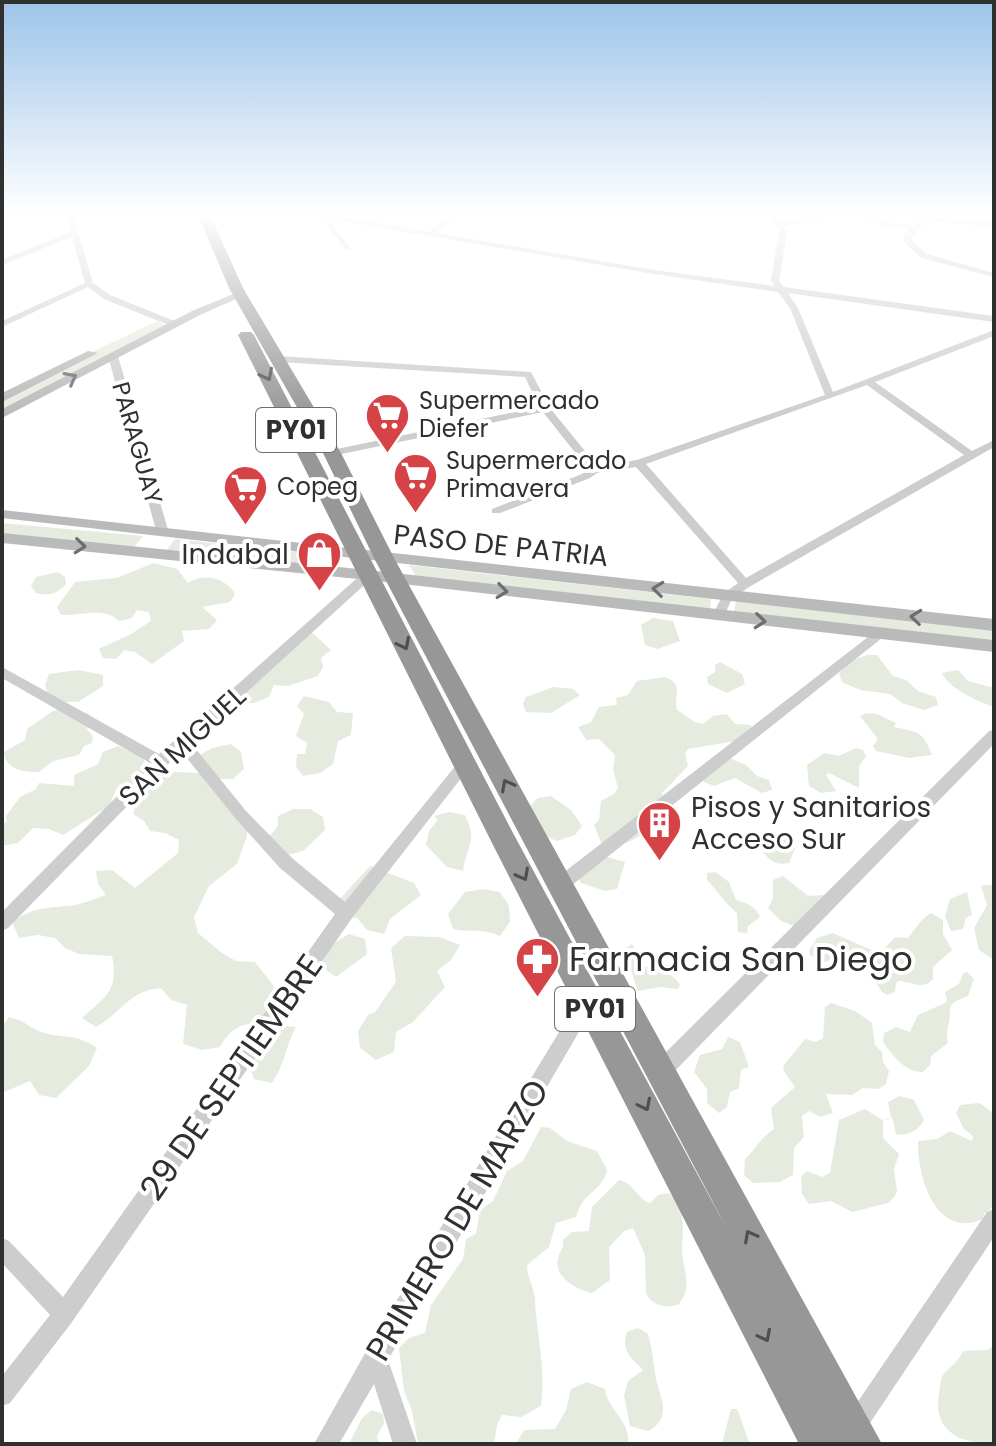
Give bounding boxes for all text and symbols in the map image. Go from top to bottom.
one-way arrow [258,366,273,381]
one-way arrow [63,372,77,387]
street label: PARAGUAY [104,378,171,508]
place label: Supermercado Diefer [419,384,599,445]
supermarket icon: Supermercado Diefer [364,391,412,454]
road number: PY01 [256,408,336,452]
place label: Supermercado Primavera [446,444,626,505]
supermarket icon: Supermercado Primavera [391,451,439,514]
supermarket icon: Copeg [222,463,270,526]
place label: Copeg [277,470,358,503]
street label: PASO DE PATRIA [392,515,610,576]
shop icon: Indabal [296,530,344,593]
place label: Indabal [182,535,289,574]
one-way arrow [74,538,87,555]
one-way arrow [651,581,664,598]
one-way arrow [495,582,509,599]
one-way arrow [910,609,923,626]
one-way arrow [754,613,767,630]
one-way arrow [394,636,410,651]
street label: SAN MIGUEL [110,677,254,815]
one-way arrow [501,780,517,794]
place label: Pisos y Sanitarios Acceso Sur [691,788,931,859]
building icon: Pisos y Sanitarios Acceso Sur [636,799,684,862]
one-way arrow [513,867,528,882]
pharmacy icon: Farmacia San Diego [514,935,562,998]
place label: Farmacia San Diego [569,935,913,983]
street label: 29 DE SEPTIEMBRE [128,944,334,1210]
road number: PY01 [555,987,635,1031]
street label: PRIMERO DE MARZO [354,1070,560,1370]
one-way arrow [635,1097,650,1111]
one-way arrow [744,1230,760,1245]
one-way arrow [755,1327,770,1342]

